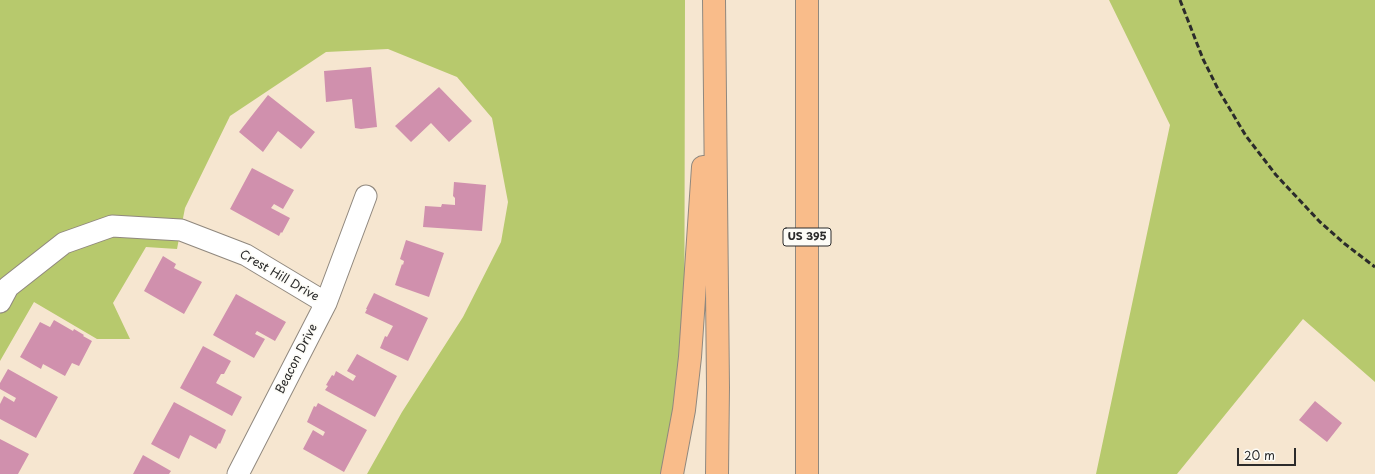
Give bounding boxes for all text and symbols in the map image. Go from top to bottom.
road number: US 395 [783,228,831,246]
street label: Crest Hill Drive [237,247,321,305]
street label: Beacon Drive [273,322,321,396]
scale bar [1239,440,1298,466]
text: 20 m [1244,446,1275,464]

